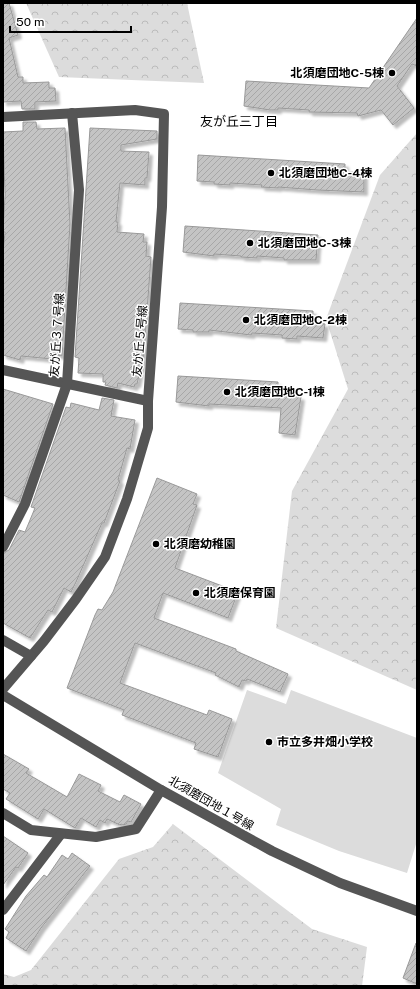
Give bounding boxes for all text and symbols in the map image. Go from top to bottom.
scale bar [10,8,131,34]
text: 50 m [16,15,44,29]
place label: 北須磨団地C-5棟 [291,66,384,80]
marker: 北須磨団地C-5棟 [387,68,397,78]
district label: 友が丘三丁目 [200,114,278,129]
place label: 北須磨団地C-4棟 [279,166,372,180]
marker: 北須磨団地C-4棟 [266,168,276,178]
place label: 北須磨団地C-3棟 [258,236,351,250]
marker: 北須磨団地C-3棟 [245,238,255,248]
street label: 友が丘３７号線 [47,293,67,377]
street label: 友が丘５号線 [130,305,150,377]
place label: 北須磨団地C-2棟 [254,313,347,327]
marker: 北須磨団地C-2棟 [241,315,251,325]
place label: 北須磨団地C-1棟 [235,385,325,399]
marker: 北須磨団地C-1棟 [222,387,232,397]
place label: 北須磨幼稚園 [164,537,236,551]
marker: 北須磨幼稚園 [151,539,161,549]
place label: 北須磨保育園 [204,586,276,600]
marker: 北須磨保育園 [191,588,201,598]
place label: 市立多井畑小学校 [277,735,373,749]
marker: 市立多井畑小学校 [264,737,274,747]
street label: 北須磨団地１号線 [166,773,256,833]

